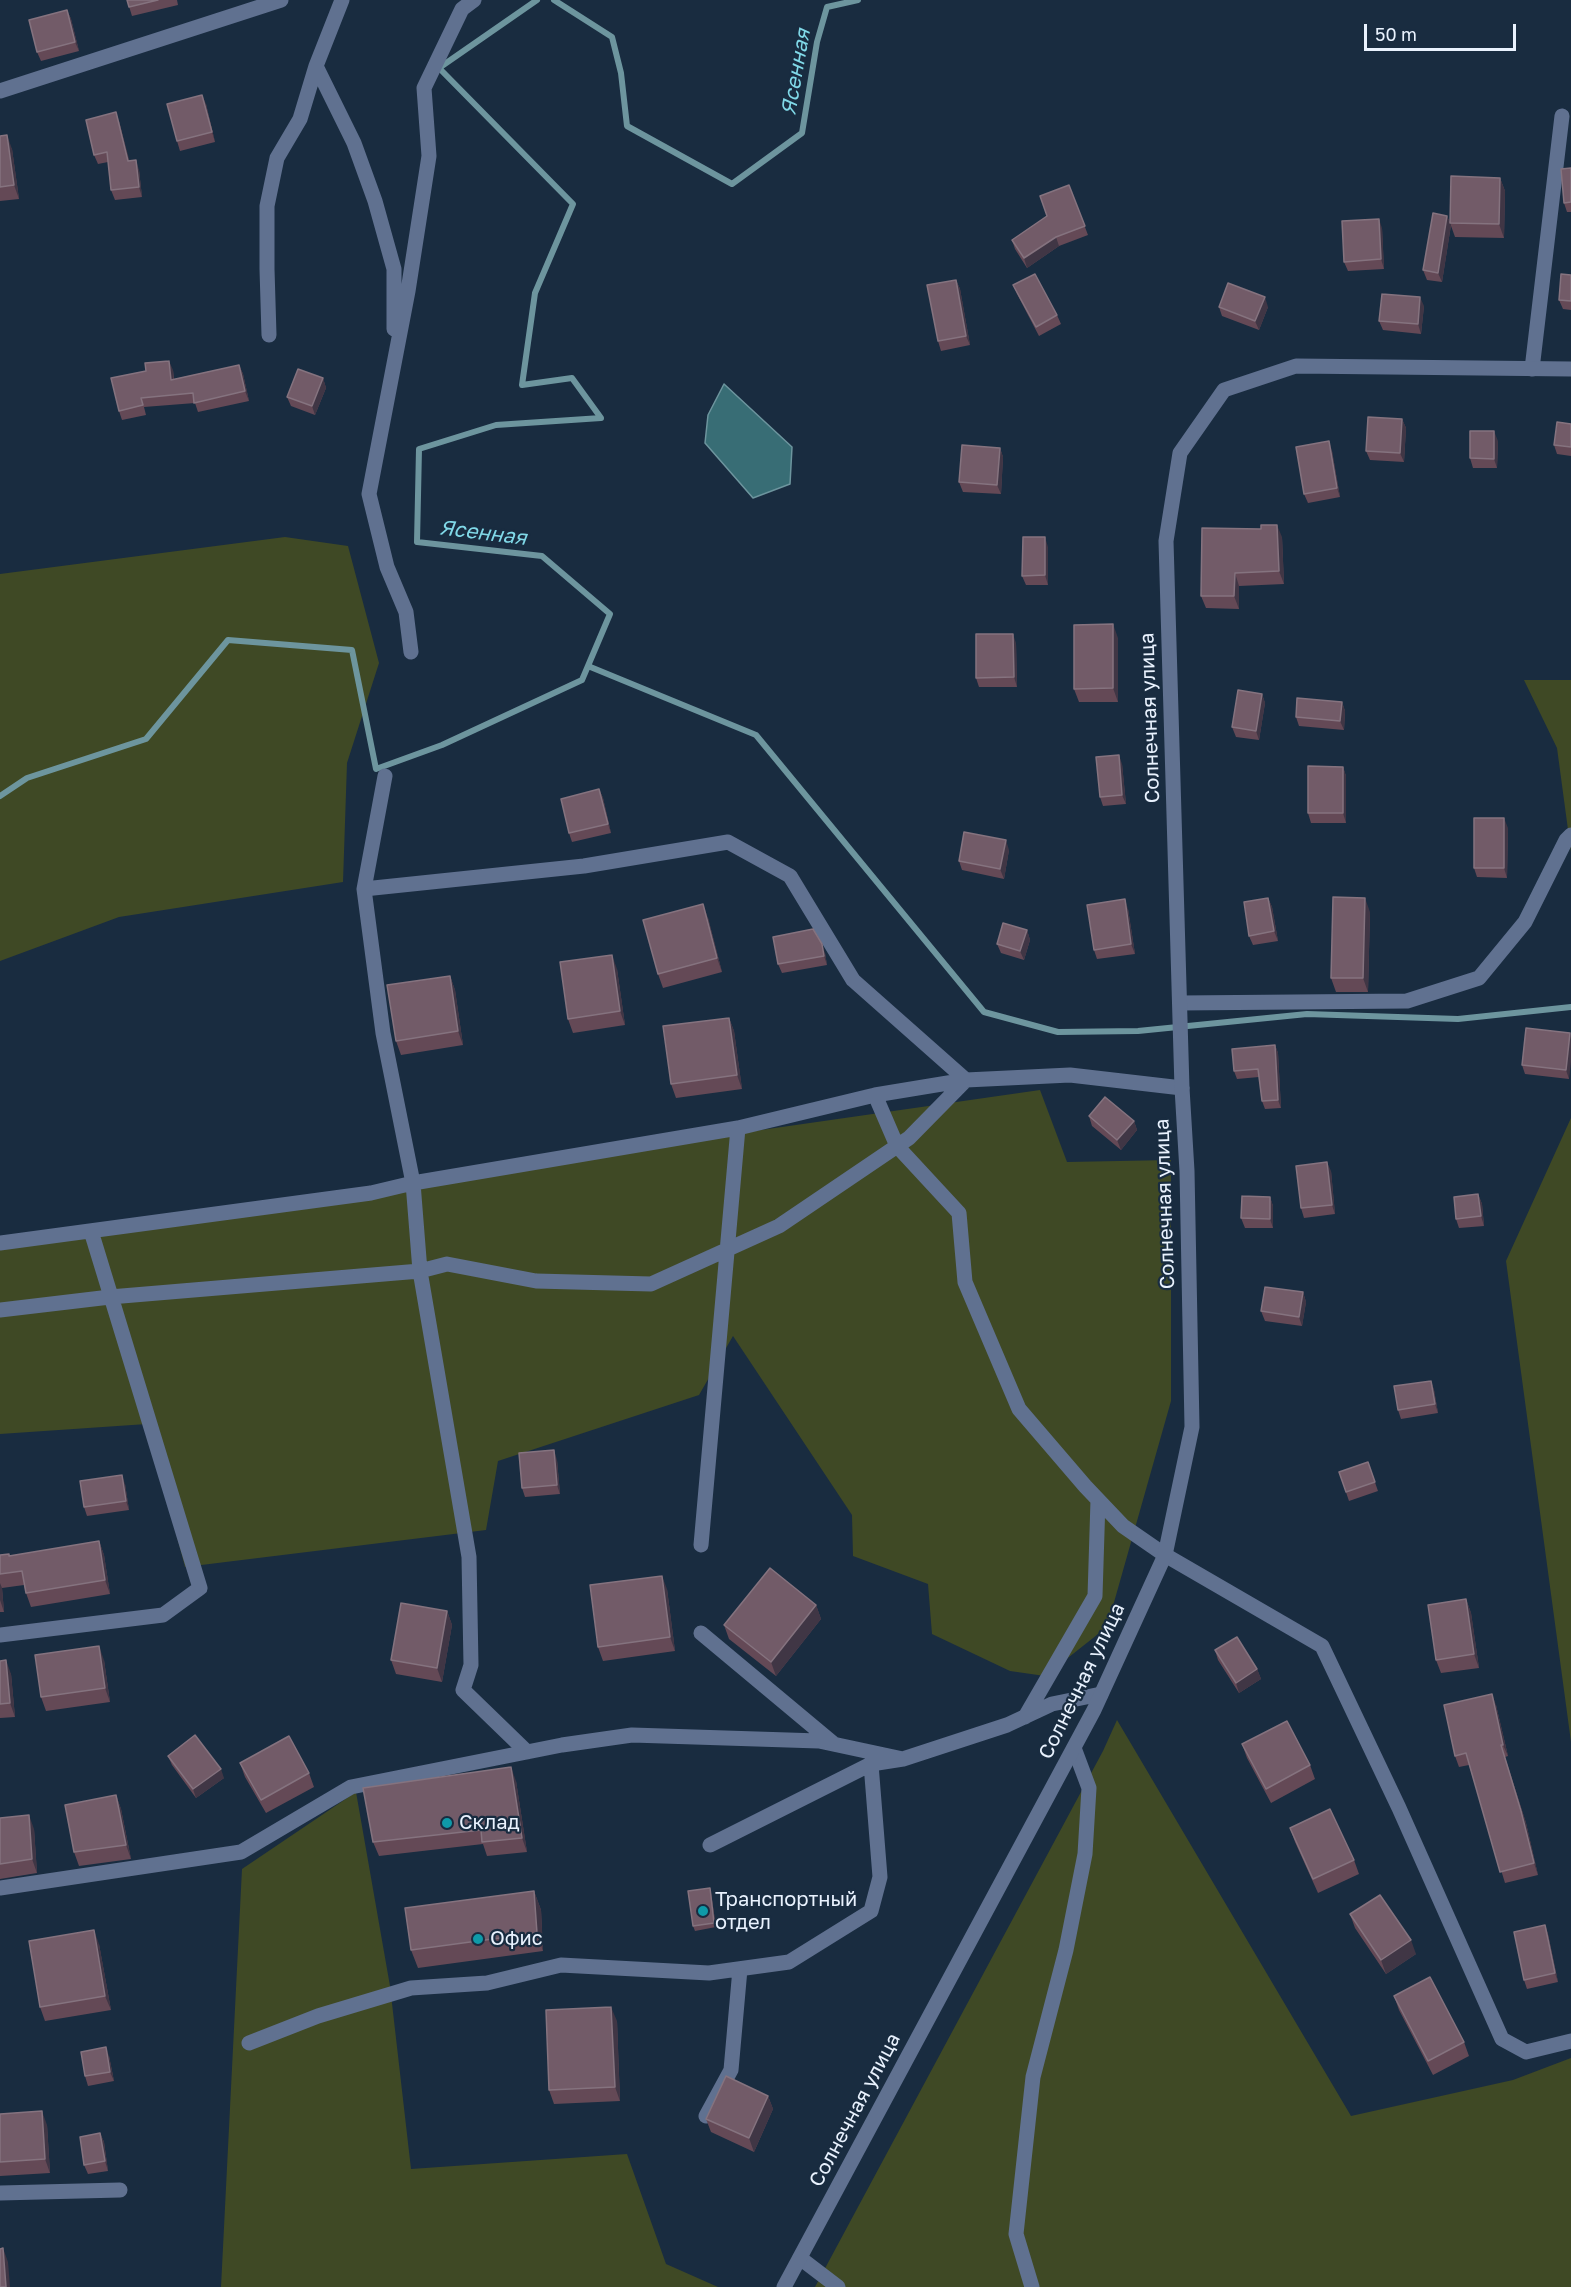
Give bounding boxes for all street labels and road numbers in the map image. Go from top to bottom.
street label: Солнечная улица [1135,632,1165,804]
street label: Солнечная улица [1150,1118,1180,1290]
street label: Солнечная улица [1034,1599,1130,1763]
street label: Солнечная улица [804,2029,906,2191]

